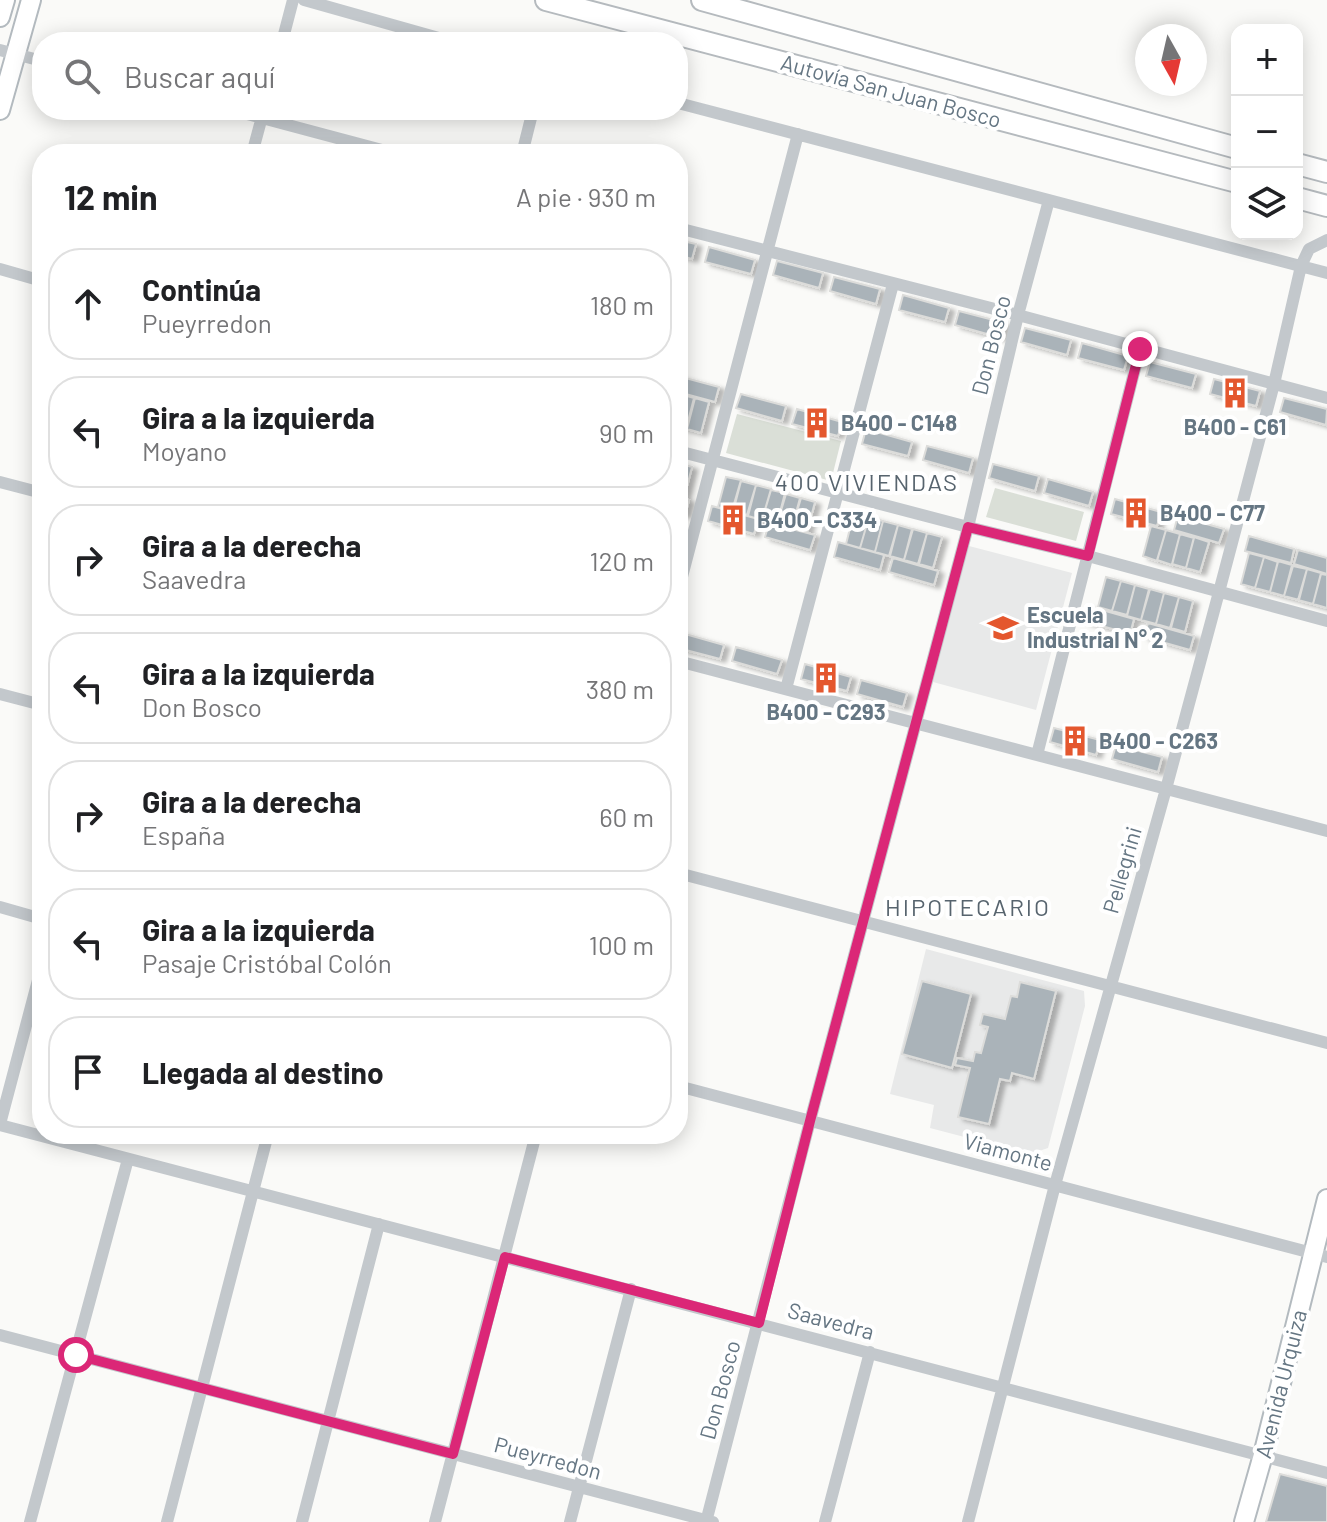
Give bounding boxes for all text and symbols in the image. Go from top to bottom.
north arrow [1135,24,1207,96]
map controls [1231,24,1303,240]
button: + [1231,24,1303,96]
search box [32,32,688,120]
street label: Autovía San Juan Bosco [778,48,1004,132]
icon: search [60,54,104,98]
text: Buscar aquí [124,58,275,94]
button: − [1231,96,1303,168]
button: layers [1231,168,1303,240]
text: 12 min [64,176,158,217]
text: A pie · 930 m [516,181,656,212]
text: Continúa [142,271,261,307]
icon: ahead [66,282,110,326]
text: 180 m [590,289,654,320]
street label: Don Bosco [965,292,1015,397]
text: Pueyrredon [142,307,272,338]
route end [1122,331,1158,367]
building icon: B400 - C61 [1218,376,1252,410]
text: Gira a la izquierda [142,399,375,435]
building icon: B400 - C148 [800,406,834,440]
place label: B400 - C148 [841,409,957,435]
icon: left [66,410,110,454]
place label: B400 - C61 [1184,413,1286,439]
text: 90 m [599,417,654,448]
text: Moyano [142,435,227,466]
district label: 400 VIVIENDAS [775,467,959,496]
building icon: B400 - C77 [1119,496,1153,530]
place label: B400 - C77 [1160,499,1265,525]
building icon: B400 - C334 [716,503,750,537]
place label: B400 - C334 [757,506,877,532]
text: Gira a la derecha [142,527,361,563]
icon: right [66,538,110,582]
text: 120 m [590,545,654,576]
text: Saavedra [142,563,246,594]
place label: Escuela Industrial N° 2 [1027,601,1164,652]
school or university icon: Escuela Industrial N° 2 [986,611,1020,645]
text: Gira a la izquierda [142,655,375,691]
building icon: B400 - C293 [809,661,843,695]
icon: left [66,666,110,710]
text: 380 m [586,673,654,704]
text: Don Bosco [142,691,262,722]
place label: B400 - C293 [766,698,886,724]
building icon: B400 - C263 [1058,724,1092,758]
place label: B400 - C263 [1099,727,1218,753]
text: Gira a la derecha [142,783,361,819]
icon: right [66,794,110,838]
text: 60 m [599,801,654,832]
text: España [142,819,225,850]
street label: Pellegrini [1096,823,1146,916]
district label: HIPOTECARIO [885,892,1051,921]
text: Gira a la izquierda [142,911,375,947]
icon: left [66,922,110,966]
text: 100 m [589,929,654,960]
text: Pasaje Cristóbal Colón [142,947,392,978]
icon: arrive [66,1050,110,1094]
text: Llegada al destino [142,1054,384,1090]
street label: Viamonte [961,1127,1056,1175]
street label: Saavedra [785,1296,877,1344]
street label: Avenida Urquiza [1249,1307,1311,1461]
route start [58,1337,94,1373]
street label: Don Bosco [693,1337,745,1442]
street label: Pueyrredon [492,1430,605,1484]

